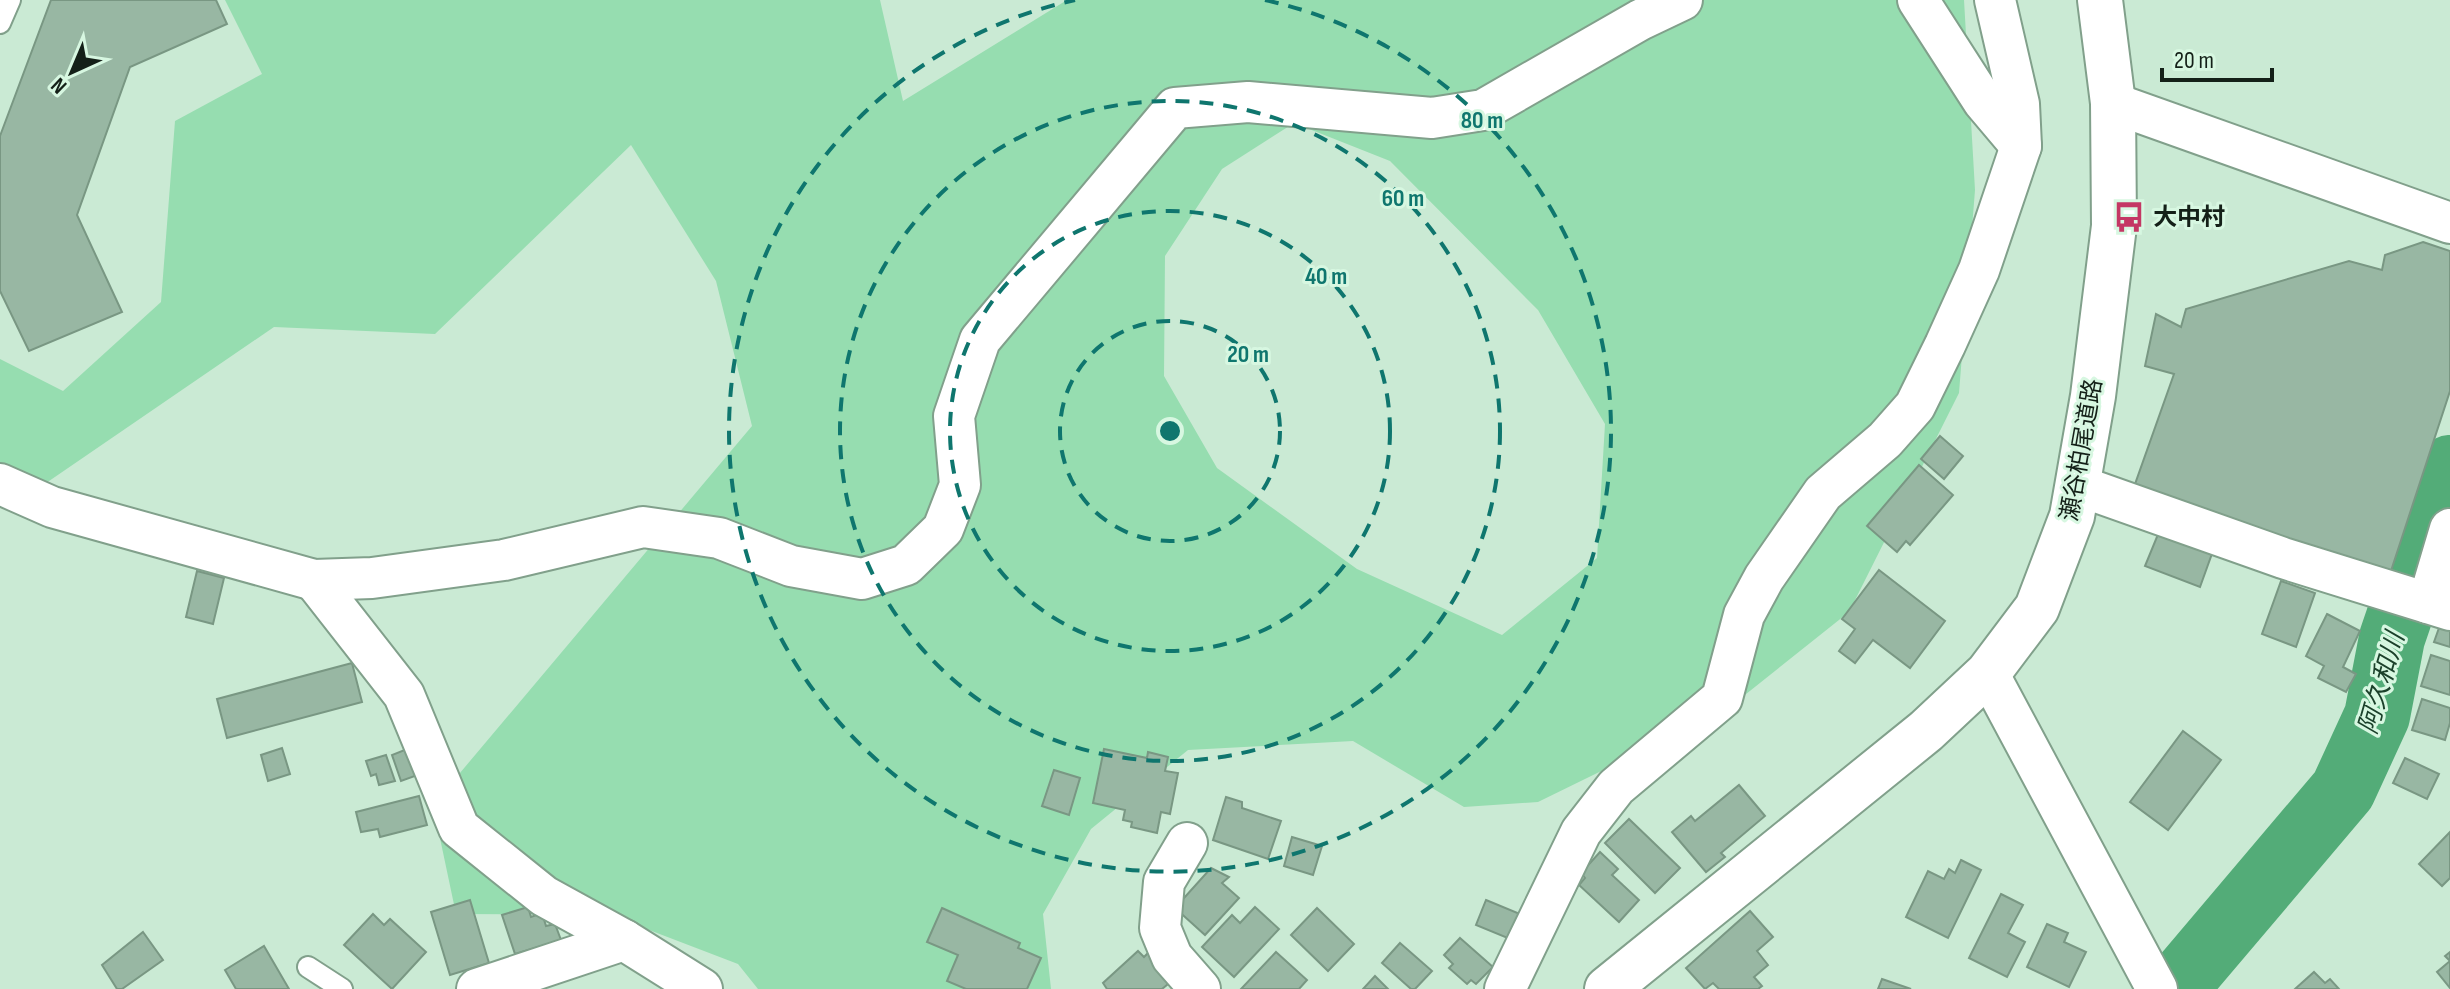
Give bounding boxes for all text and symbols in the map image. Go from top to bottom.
north arrow [32,32,112,112]
scale bar [2162,32,2272,82]
text: 20 m [2174,46,2214,75]
text: N [46,72,73,99]
text: 80 m [1461,106,1503,135]
text: 60 m [1382,184,1424,213]
bus stop icon: 大中村 [2112,200,2146,234]
place label: 大中村 [2153,203,2225,232]
text: 40 m [1305,262,1347,291]
text: 20 m [1227,340,1269,369]
street label: 瀬谷柏尾道路 [2055,377,2108,524]
centre of rings [1156,417,1184,445]
water label: 阿久和川 [2353,626,2412,738]

